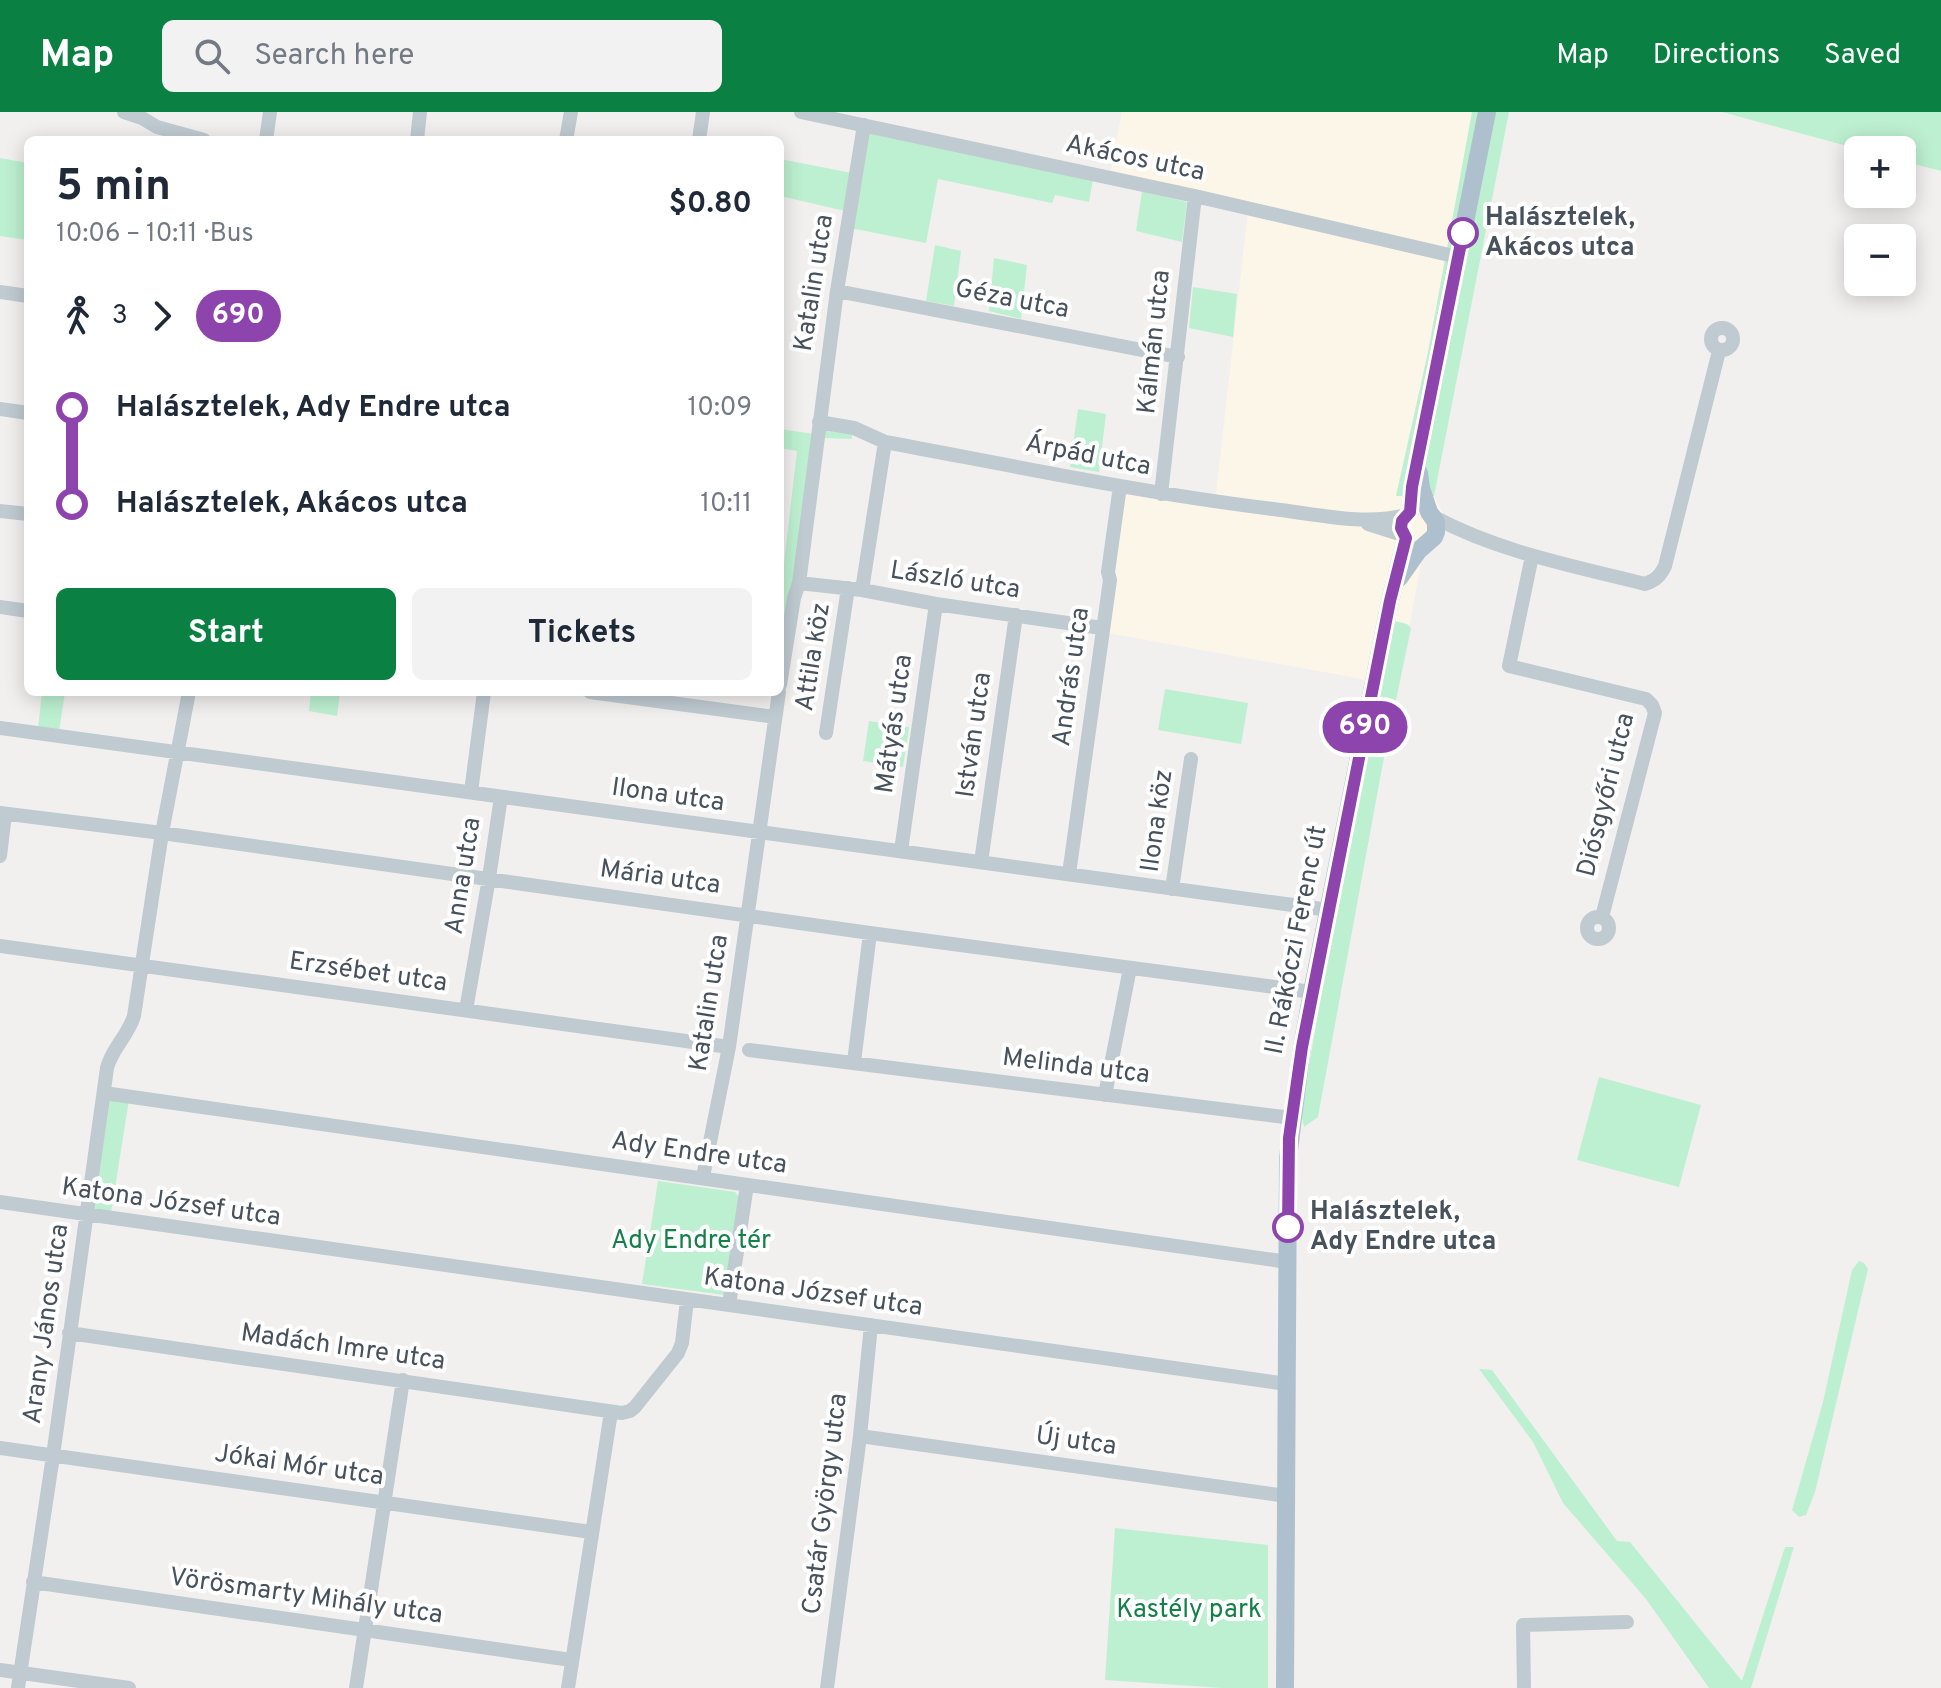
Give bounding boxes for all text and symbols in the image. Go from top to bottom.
search box [162,20,722,92]
text: Map [40,32,114,81]
icon: search [190,34,234,78]
text: Search here [254,38,414,75]
text: Map [1556,38,1609,74]
text: Directions [1653,38,1780,74]
text: Saved [1824,38,1901,74]
street label: Akácos utca [1062,128,1208,190]
map controls [1844,136,1916,296]
button: + [1844,136,1916,208]
text: 5 min [56,160,171,216]
text: $0.80 [669,186,752,223]
place label: Halásztelek, Akácos utca [1485,202,1635,265]
street label: Katalin utca [788,212,842,354]
text: 10:06 – 10:11 · Bus [56,218,254,251]
marker: Halásztelek, Akácos utca [1448,218,1478,248]
button: − [1844,224,1916,296]
street label: Kálmán utca [1131,268,1179,416]
street label: Géza utca [952,273,1072,327]
icon: walk [56,294,100,338]
icon: forward [140,294,184,338]
text: 690 [212,298,265,334]
text: 3 [112,300,128,333]
text: Halásztelek, Ady Endre utca [116,390,510,427]
text: 10:09 [688,392,752,425]
street label: Árpád utca [1022,426,1154,484]
text: Halásztelek, Akácos utca [116,486,468,523]
text: 10:11 [700,488,752,521]
street label: László utca [888,554,1022,608]
button: Start [56,588,396,680]
button: Tickets [412,588,752,680]
street label: Attila köz [789,600,839,714]
street label: András utca [1046,605,1098,749]
street label: Mátyás utca [869,652,921,796]
street label: István utca [950,670,1000,800]
line badge: 690 [1319,701,1411,753]
text: 690 [1339,709,1391,745]
street label: Diósgyőri utca [1571,710,1643,880]
street label: Ilona köz [1134,768,1182,874]
street label: Ilona utca [609,772,727,820]
street label: Anna utca [438,815,490,937]
street label: II. Rákóczi Ferenc út [1259,823,1335,1057]
street label: Mária utca [598,853,722,903]
street label: Katalin utca [683,932,737,1074]
street label: Erzsébet utca [287,946,449,1000]
street label: Melinda utca [1000,1042,1152,1092]
street label: Ady Endre utca [609,1125,789,1183]
street label: Katona József utca [59,1171,283,1235]
place label: Halásztelek, Ady Endre utca [1310,1196,1496,1259]
marker: Halásztelek, Ady Endre utca [1273,1212,1303,1242]
street label: Arany János utca [17,1222,77,1426]
park label: Ady Endre tér [611,1225,771,1258]
street label: Katona József utca [701,1261,925,1325]
street label: Madách Imre utca [239,1317,447,1379]
street label: Csatár György utca [796,1391,856,1617]
street label: Új utca [1033,1418,1119,1464]
street label: Jókai Mór utca [212,1438,386,1494]
street label: Vörösmarty Mihály utca [167,1561,445,1633]
park label: Kastély park [1116,1594,1262,1627]

